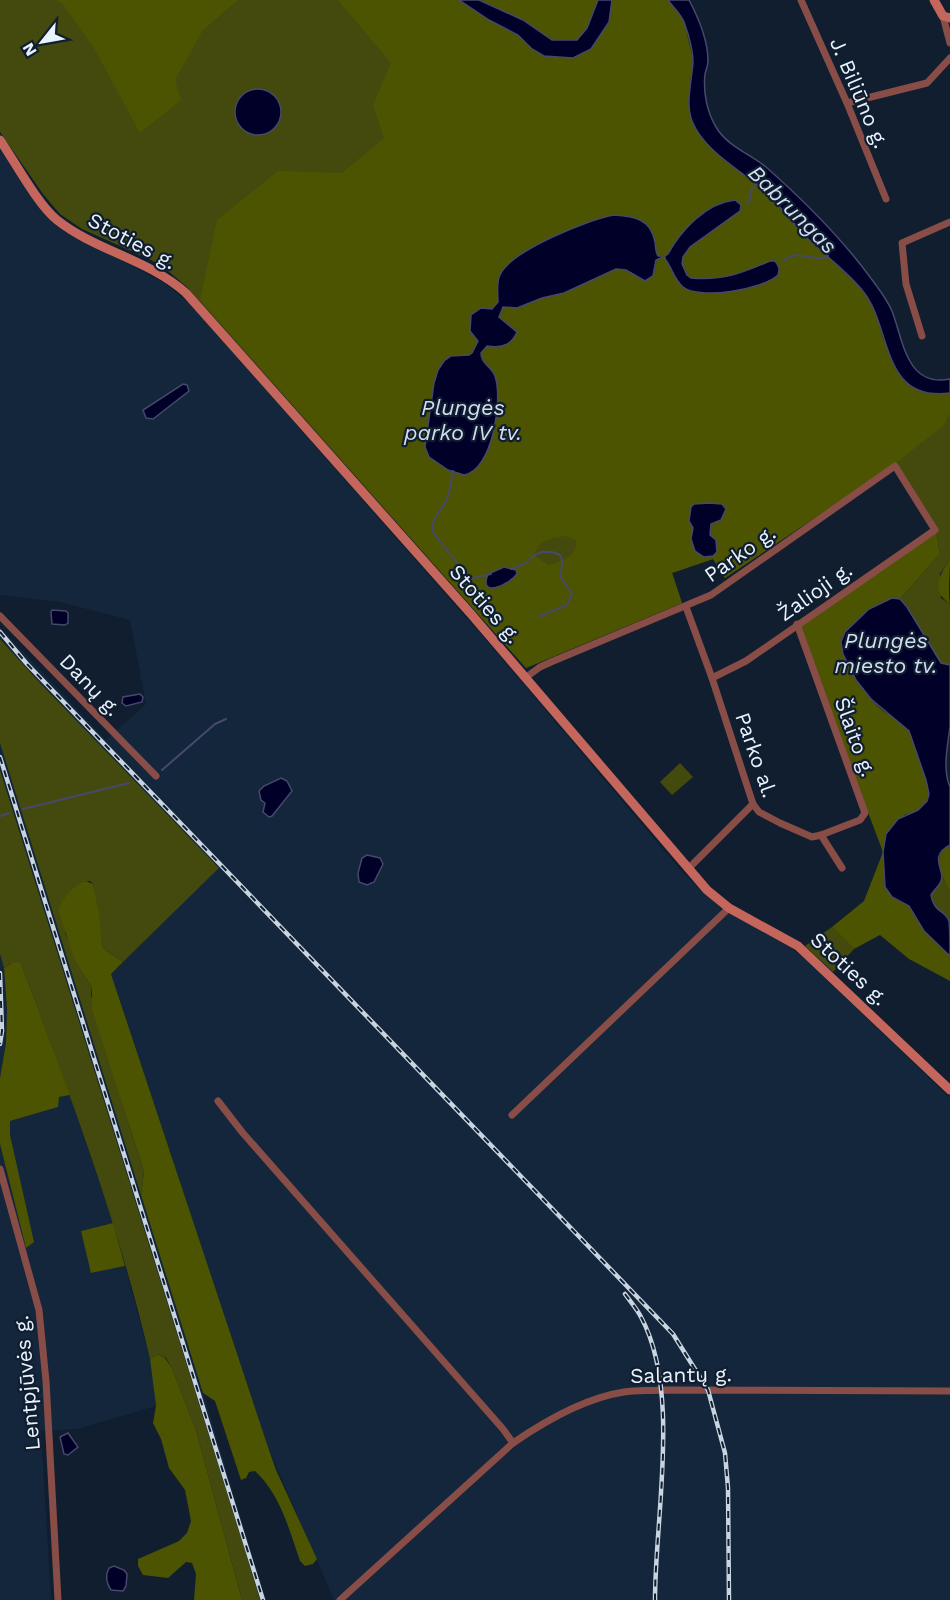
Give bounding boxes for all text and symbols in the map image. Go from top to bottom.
north arrow [12,12,72,72]
street label: J. Biliūno g. [825,34,894,152]
text: N [18,39,41,59]
water label: Babrungas [743,160,842,259]
street label: Stoties g. [84,207,181,274]
water label: Plungės parko IV tv. [403,395,522,445]
street label: Parko g. [699,520,780,587]
street label: Žalioji g. [773,557,857,626]
street label: Stoties g. [444,559,526,648]
water label: Plungės miesto tv. [834,628,938,678]
street label: Danų g. [55,648,126,721]
street label: Šlaito g. [830,694,881,780]
street label: Parko al. [730,709,783,801]
street label: Stoties g. [806,927,893,1011]
street label: Lentpjūvės g. [8,1314,45,1452]
street label: Salantų g. [630,1361,732,1388]

